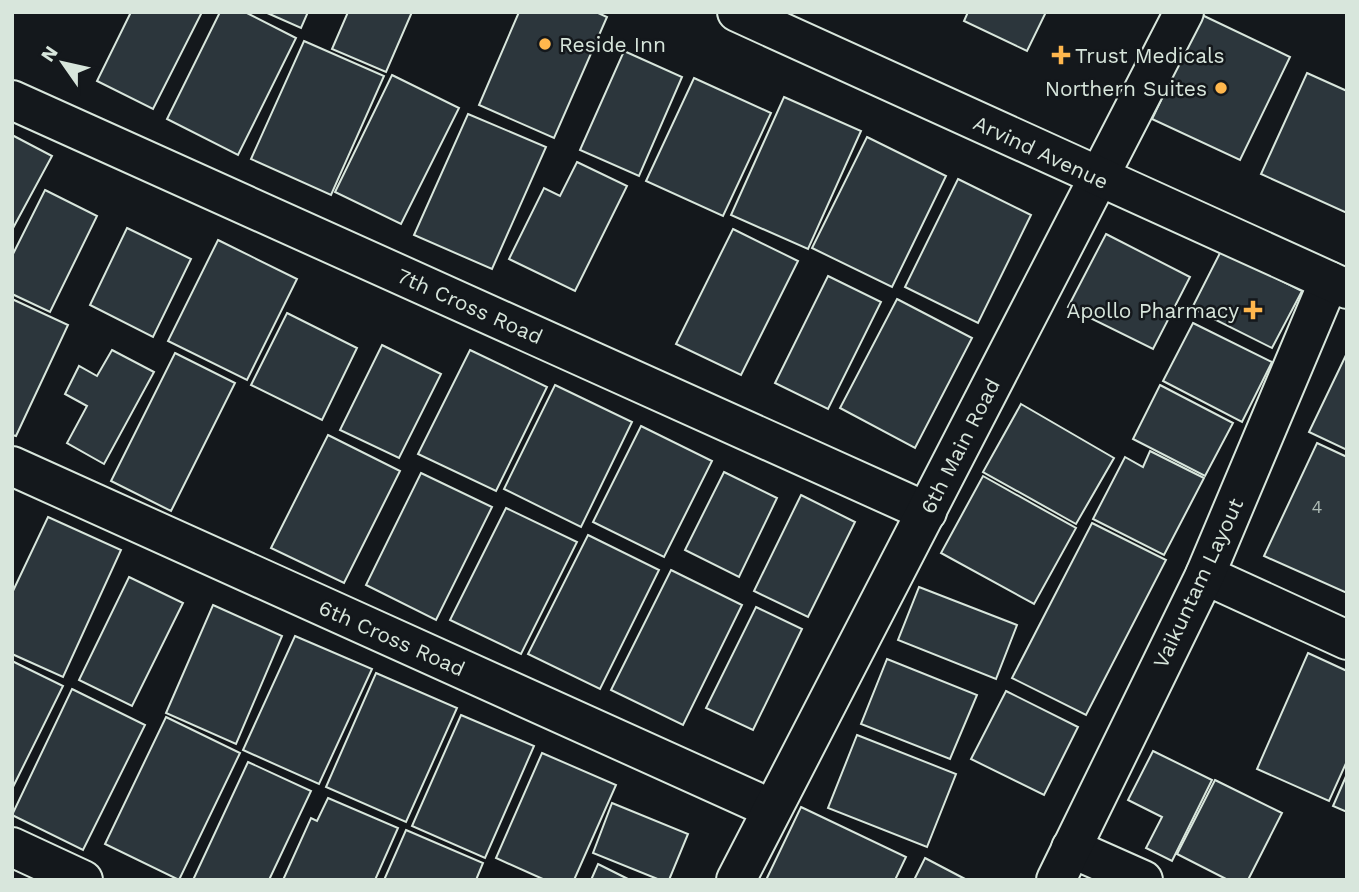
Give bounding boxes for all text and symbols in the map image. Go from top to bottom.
north arrow [28,28,98,98]
place label: Reside Inn [559,32,666,57]
marker: Reside Inn [537,36,553,52]
text: N [36,42,63,66]
place label: Trust Medicals [1075,43,1225,68]
marker: Trust Medicals [1053,47,1069,63]
place label: Northern Suites [1045,76,1207,101]
marker: Northern Suites [1213,80,1229,96]
street label: Arvind Avenue [970,110,1112,194]
street label: 7th Cross Road [393,263,547,349]
place label: Apollo Pharmacy [1066,298,1239,323]
marker: Apollo Pharmacy [1245,302,1261,318]
street label: 6th Main Road [915,374,1005,518]
street label: Vaikuntam Layout [1148,494,1248,672]
house number: 4 [1312,496,1323,517]
street label: 6th Cross Road [315,595,469,681]

